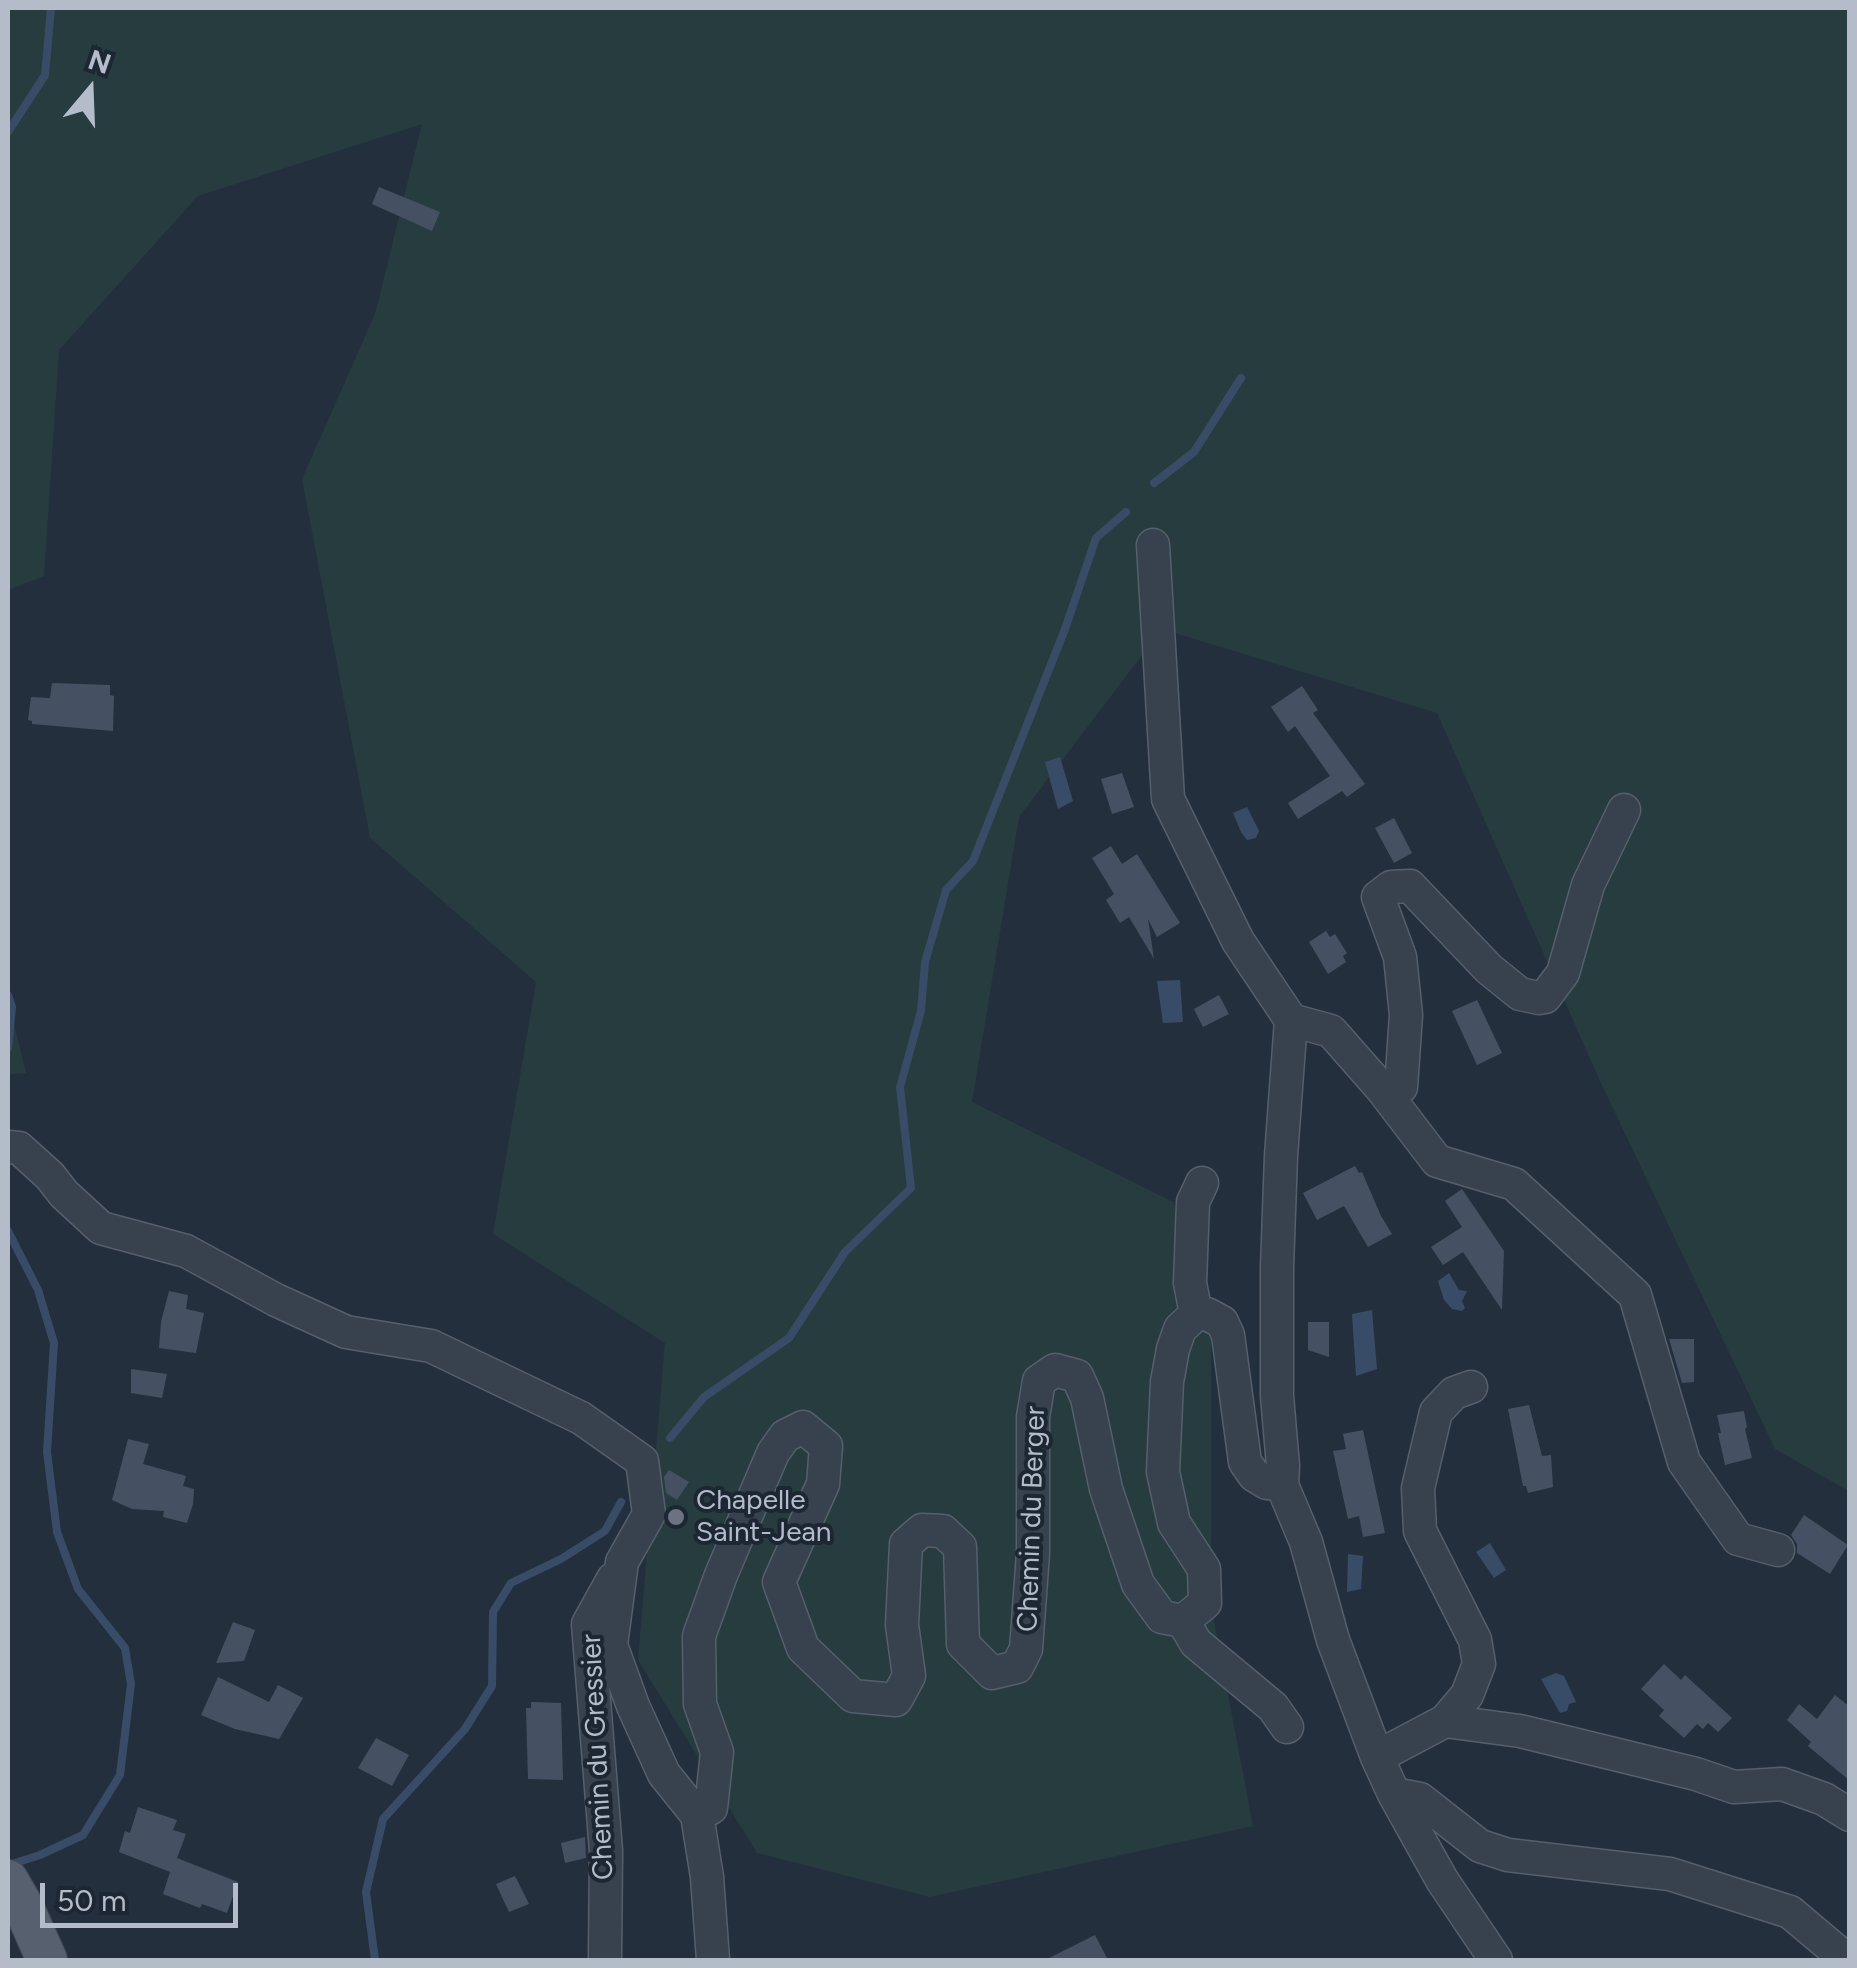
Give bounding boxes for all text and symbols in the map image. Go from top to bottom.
north arrow [40,40,140,140]
text: N [84,42,116,81]
street label: Chemin du Berger [1011,1406,1053,1632]
place label: Chapelle Saint-Jean [696,1484,831,1550]
marker: Chapelle Saint-Jean [665,1506,687,1528]
street label: Chemin du Gressier [575,1633,621,1881]
scale bar [45,1863,242,1925]
text: 50 m [57,1882,126,1919]

